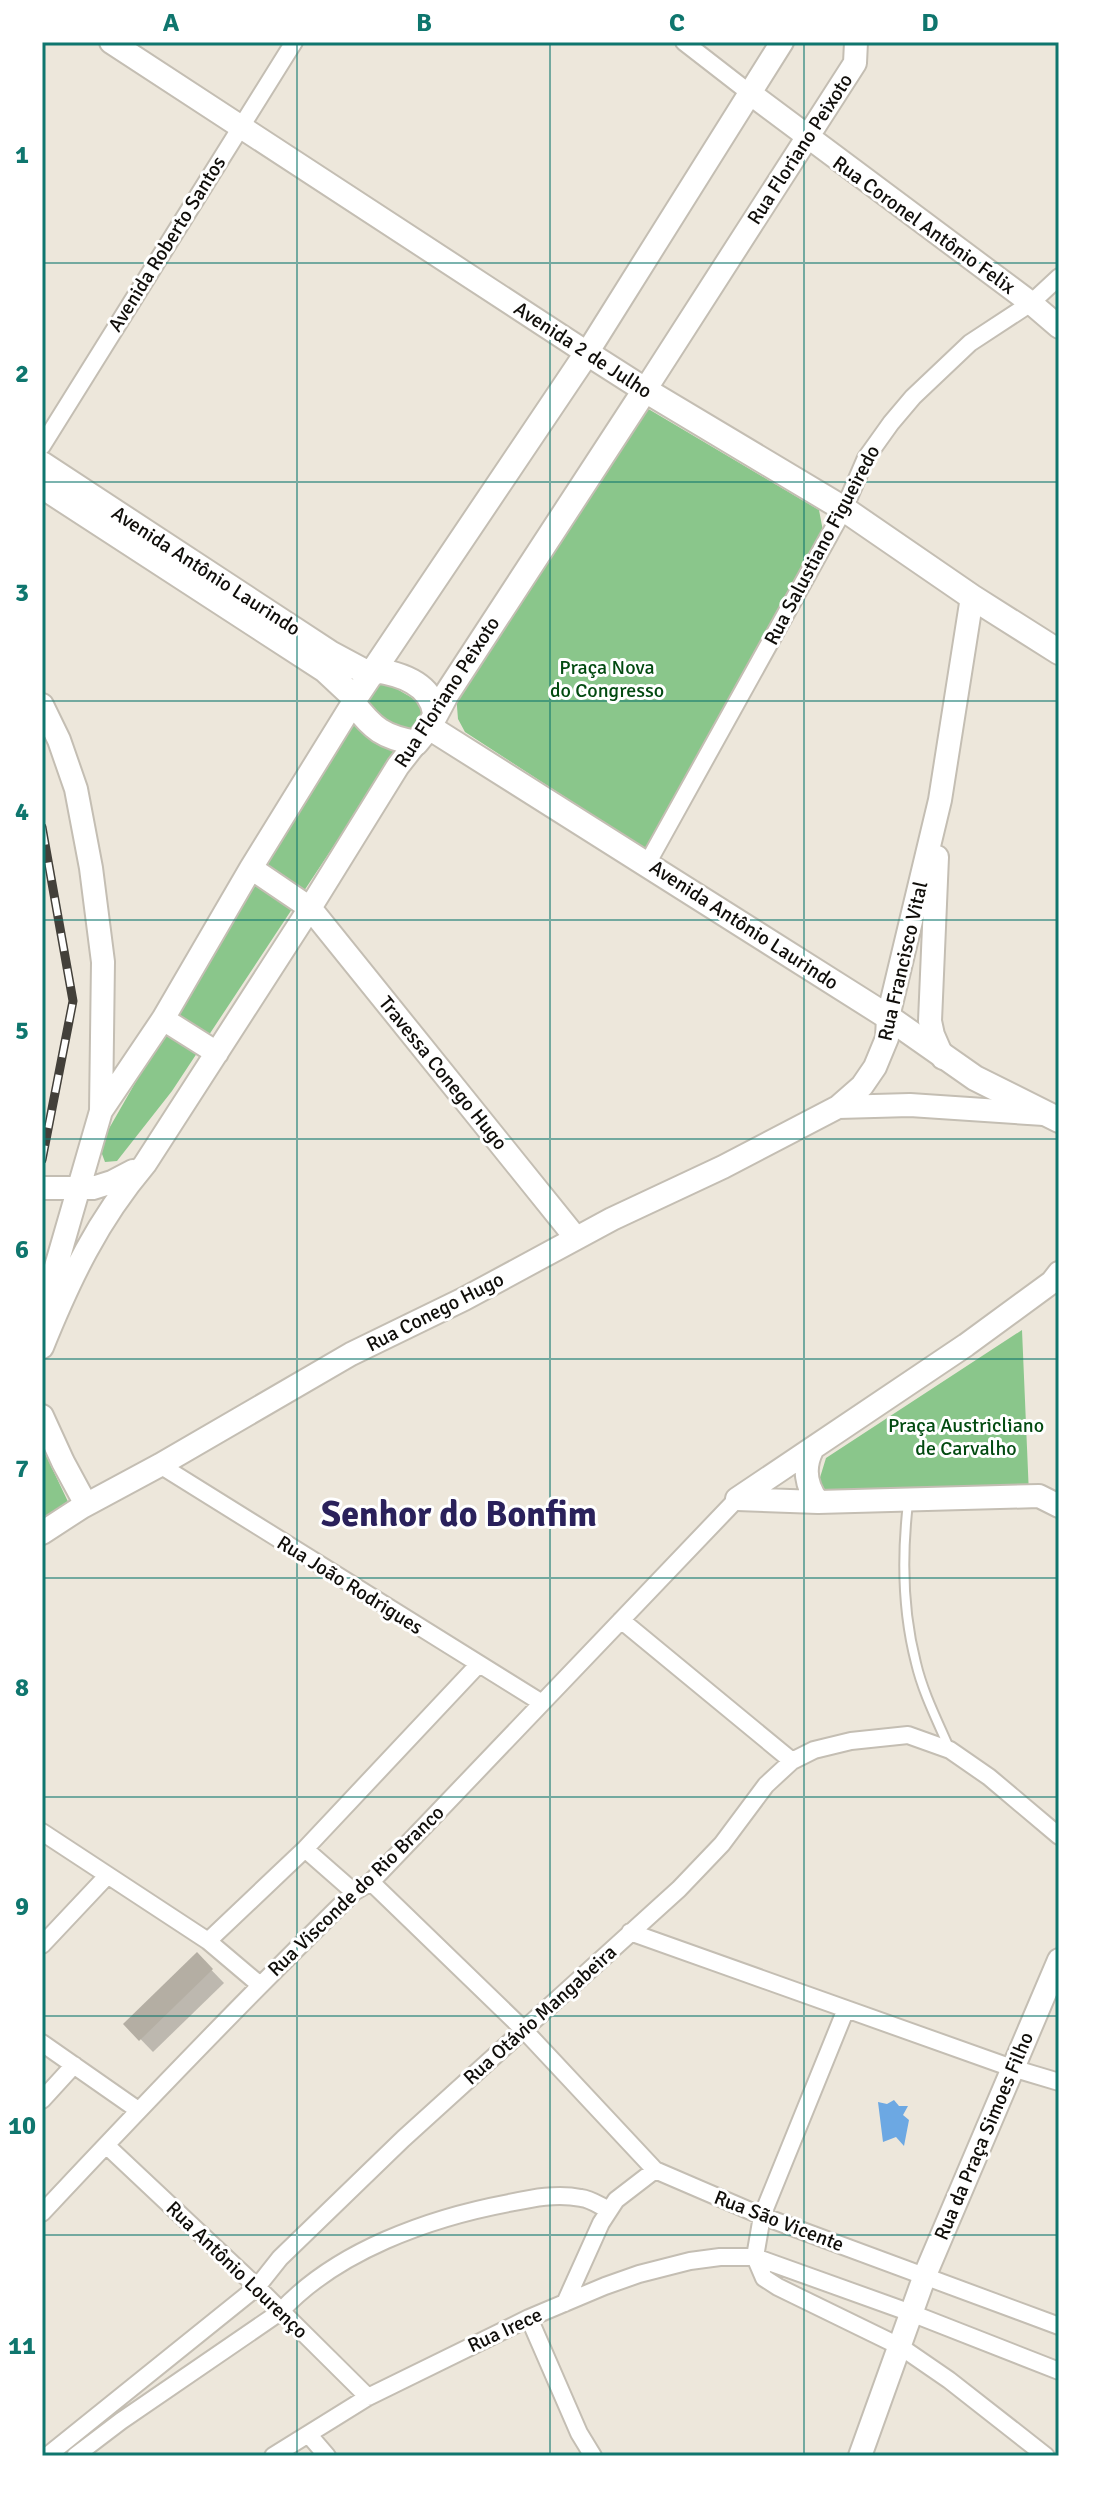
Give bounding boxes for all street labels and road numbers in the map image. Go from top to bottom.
street label: Rua Floriano Peixoto [742,69,858,229]
street label: Rua Coronel Antônio Felix [828,150,1020,300]
street label: Avenida Roberto Santos [103,151,231,336]
street label: Avenida 2 de Julho [509,296,657,404]
street label: Rua Salustiano Figueiredo [759,441,885,649]
street label: Avenida Antônio Laurindo [107,501,305,641]
street label: Rua Floriano Peixoto [389,612,505,772]
street label: Avenida Antônio Laurindo [645,855,843,995]
street label: Rua Francisco Vital [872,879,934,1043]
street label: Travessa Conego Hugo [373,991,513,1155]
street label: Rua Conego Hugo [362,1267,508,1357]
street label: Rua João Rodrigues [272,1530,428,1640]
street label: Rua Visconde do Rio Branco [263,1800,449,1982]
street label: Rua Otávio Mangabeira [458,1940,622,2090]
street label: Rua da Praça Simoes Filho [929,2028,1039,2244]
street label: Rua São Vicente [711,2185,847,2257]
street label: Rua Antônio Lourenço [161,2196,313,2344]
street label: Rua Irece [464,2302,546,2358]

